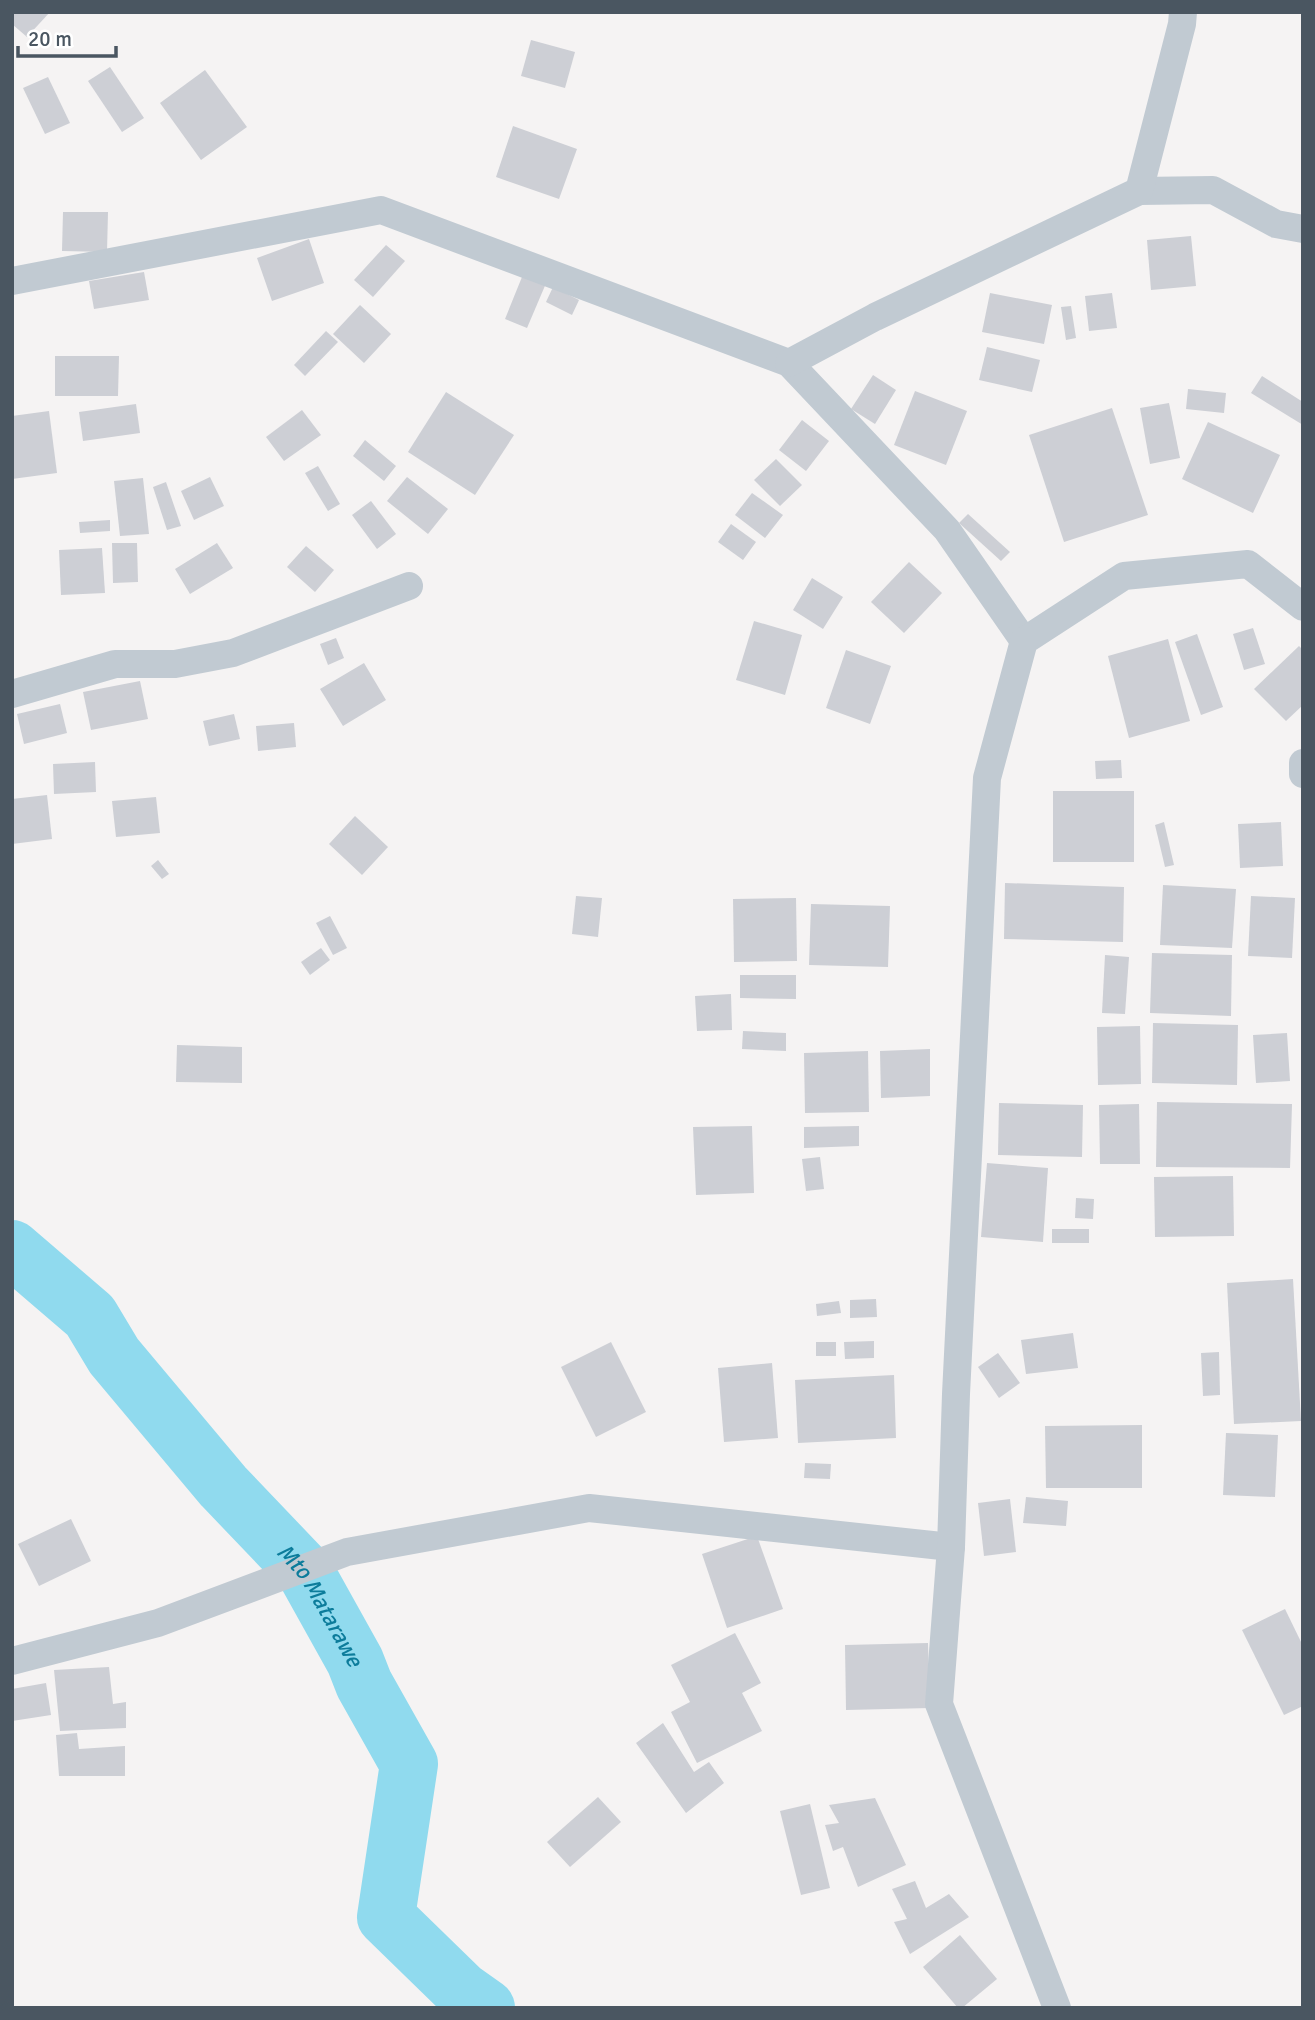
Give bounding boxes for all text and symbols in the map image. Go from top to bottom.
scale bar [18,14,116,58]
text: 20 m [28,26,72,52]
water label: Mto Matarawe [271,1537,370,1673]

